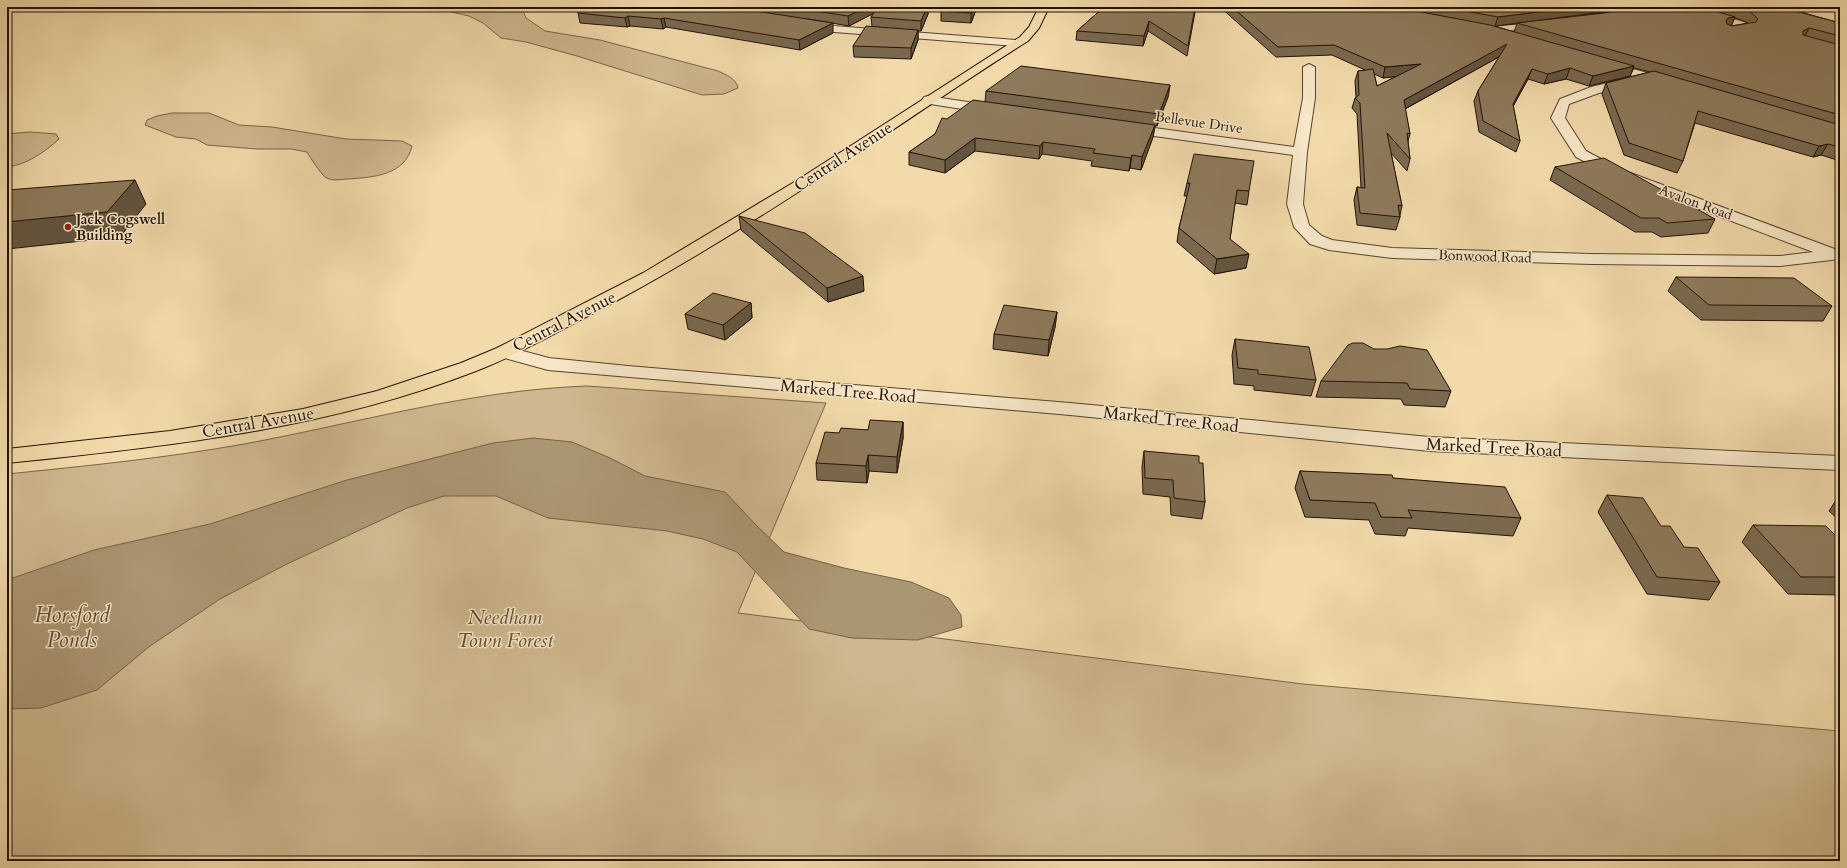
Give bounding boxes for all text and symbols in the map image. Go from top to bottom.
street label: Bellevue Drive [1154,107,1244,138]
street label: Central Avenue [789,116,897,197]
street label: Avalon Road [1657,180,1736,225]
place label: Jack Cogswell Building [74,210,165,245]
marker: Jack Cogswell Building [63,222,73,232]
street label: Bonwood Road [1438,245,1533,268]
street label: Central Avenue [509,285,620,357]
street label: Marked Tree Road [779,374,917,409]
street label: Central Avenue [200,401,316,444]
street label: Marked Tree Road [1102,401,1240,438]
street label: Marked Tree Road [1425,432,1562,463]
water label: Horsford Ponds [35,600,111,655]
park label: Needham Town Forest [457,604,554,654]

